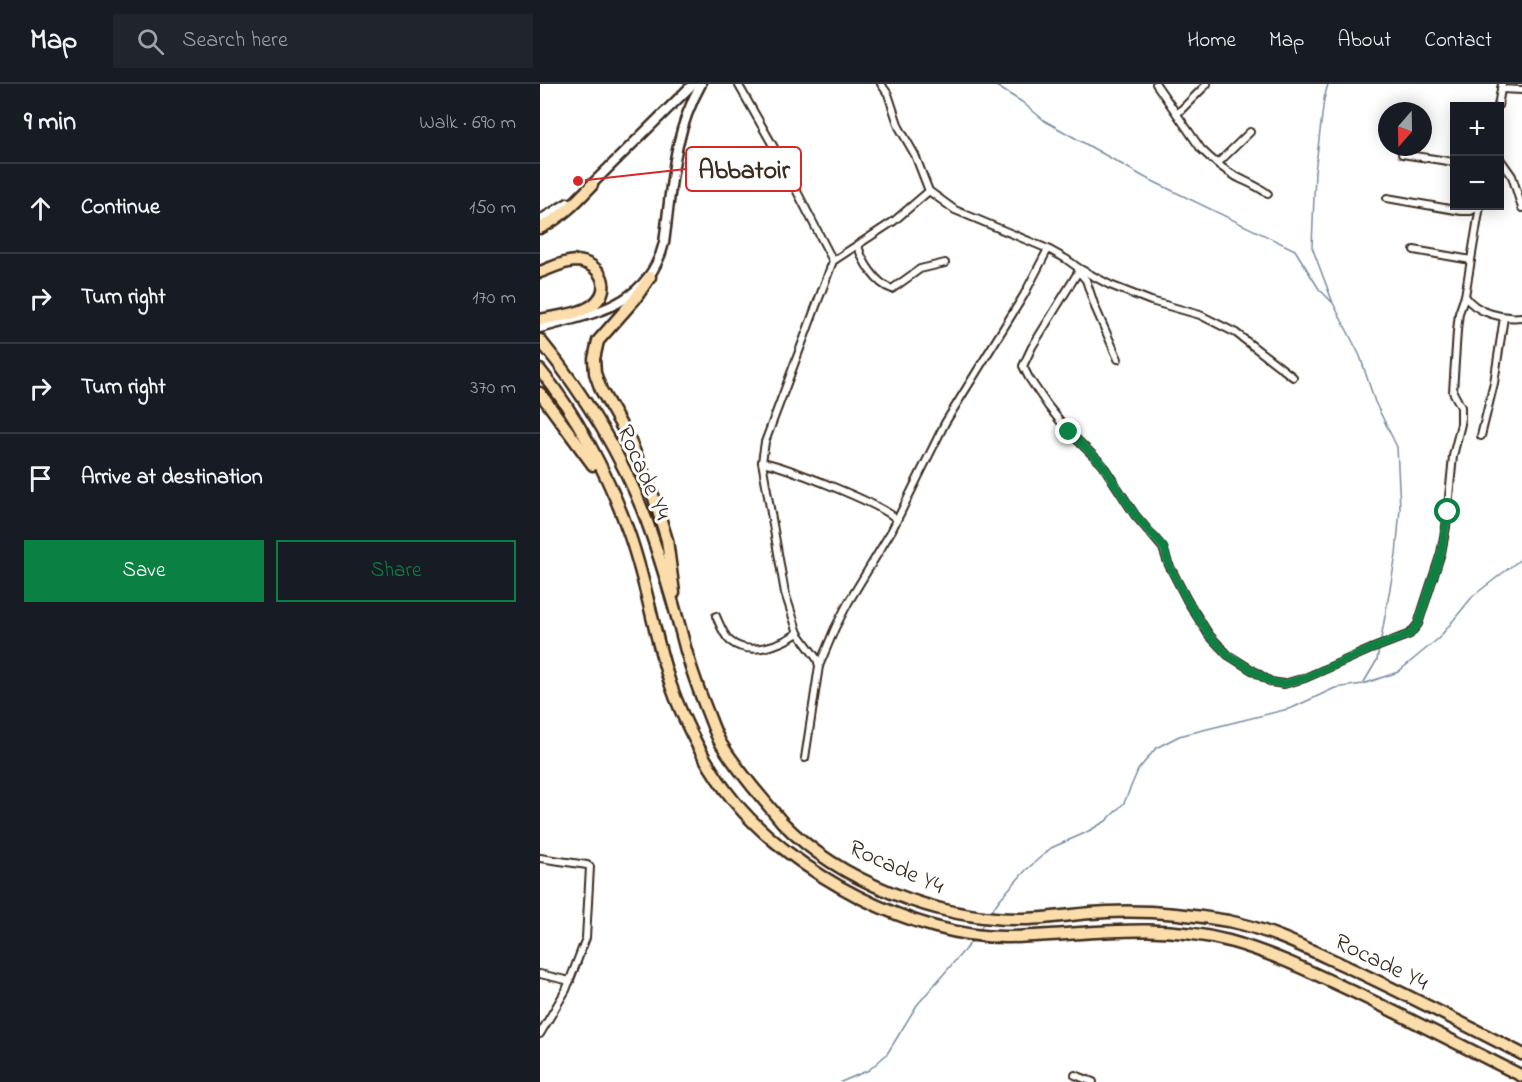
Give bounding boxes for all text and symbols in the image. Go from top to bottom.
search box [113,14,533,68]
text: Map [30,21,77,62]
icon: search [134,25,167,58]
text: Search here [182,25,288,57]
text: Home [1187,26,1236,56]
text: Map [1269,26,1304,56]
text: About [1337,26,1391,56]
text: Contact [1424,26,1492,56]
north arrow [1378,102,1432,156]
map controls [1450,102,1504,210]
button: + [1450,102,1504,156]
text: 9 min [24,104,76,142]
text: Walk · 690 m [419,109,516,138]
callout: Abbatoir [686,147,801,191]
text: Abbatoir [698,153,791,191]
button: − [1450,156,1504,210]
icon: ahead [24,192,57,225]
text: Continue [81,192,160,224]
text: 150 m [469,194,516,223]
icon: right [24,282,57,315]
text: Turn right [81,282,166,314]
text: 170 m [472,284,516,313]
icon: right [24,372,57,405]
text: Turn right [81,372,166,404]
text: 370 m [470,374,516,403]
route end [1055,418,1081,444]
street label: Rocade Y4 [606,420,679,526]
icon: arrive [24,462,57,495]
text: Arrive at destination [81,462,263,494]
route start [1434,498,1460,524]
button: Save [24,540,264,602]
button: Share [276,540,516,602]
street label: Rocade Y4 [843,832,949,905]
street label: Rocade Y4 [1328,925,1434,1001]

